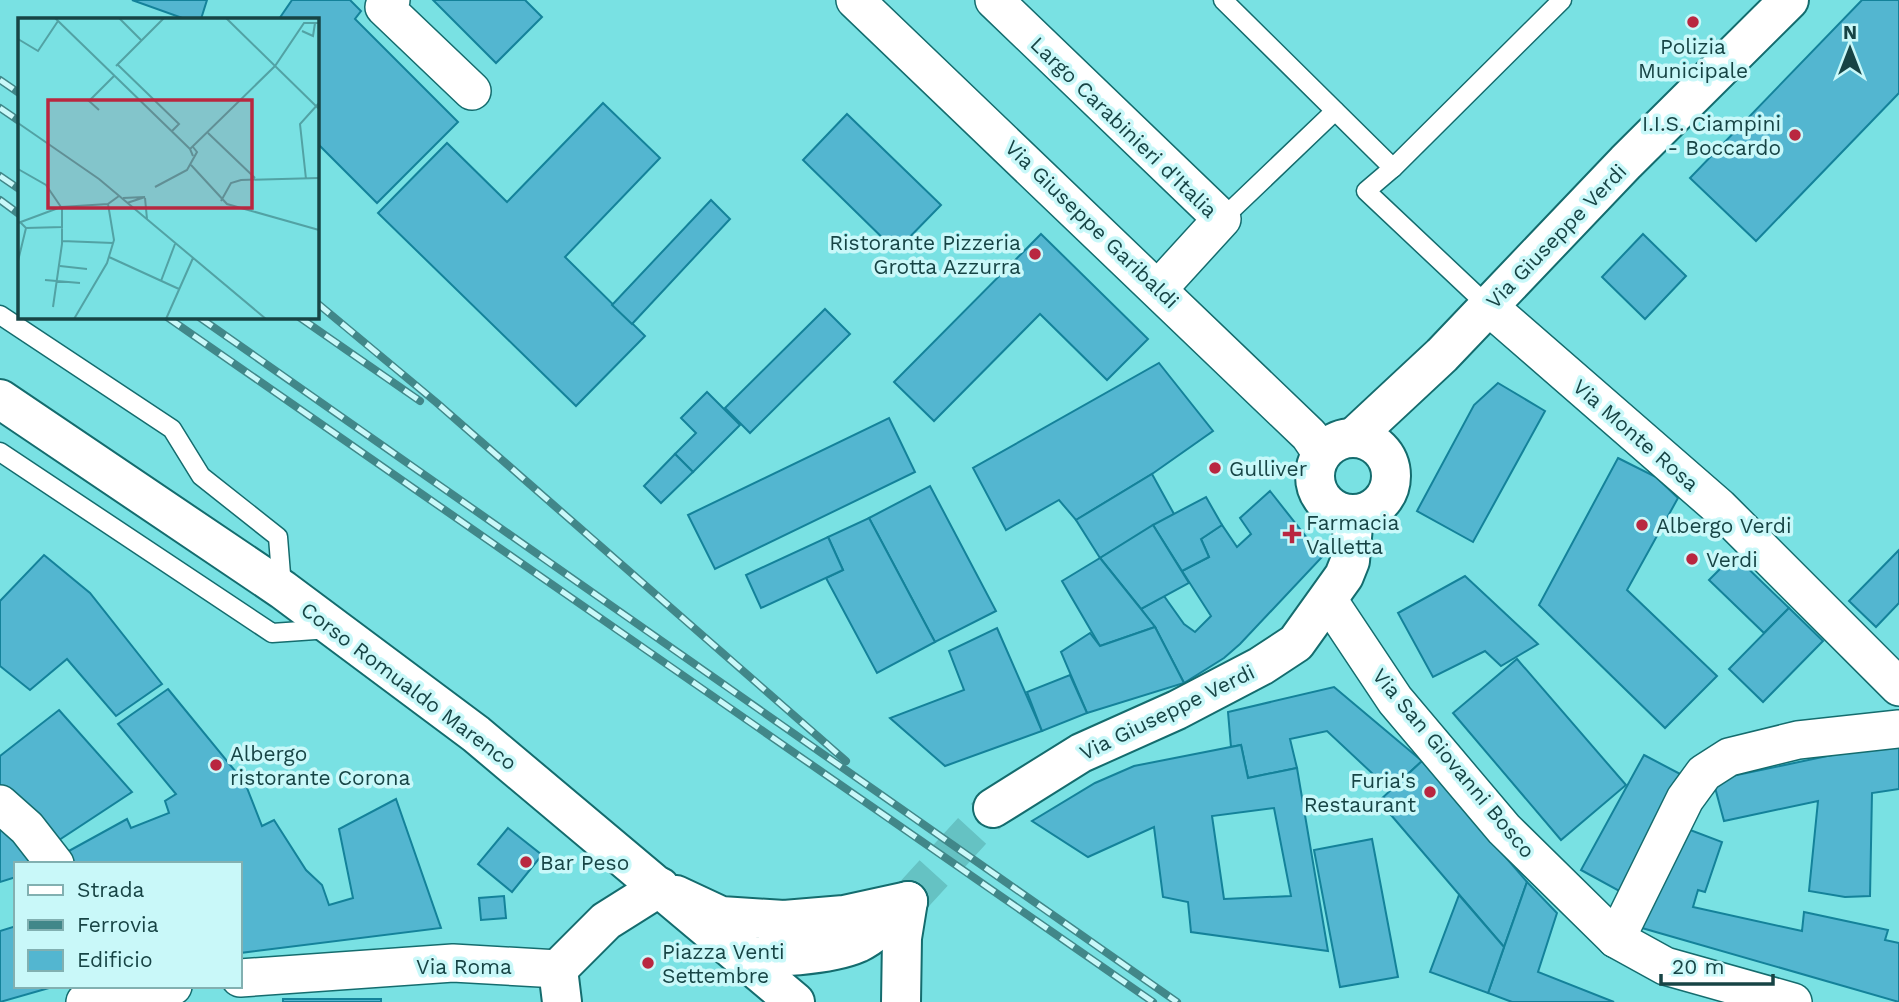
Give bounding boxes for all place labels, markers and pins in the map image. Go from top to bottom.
marker: Polizia Municipale [1685,14,1701,30]
place label: Polizia Municipale [1638,34,1748,83]
place label: I.I.S. Ciampini - Boccardo [1642,111,1781,160]
marker: I.I.S. Ciampini - Boccardo [1787,127,1803,143]
place label: Ristorante Pizzeria Grotta Azzurra [829,230,1021,279]
marker: Ristorante Pizzeria Grotta Azzurra [1027,246,1043,262]
place label: Gulliver [1229,456,1308,481]
marker: Gulliver [1207,460,1223,476]
place label: Farmacia Valletta [1306,510,1399,559]
place label: Albergo Verdi [1656,513,1792,538]
marker: Albergo Verdi [1634,517,1650,533]
marker: Farmacia Valletta [1284,526,1300,542]
place label: Verdi [1706,547,1758,572]
marker: Verdi [1684,551,1700,567]
place label: Albergo ristorante Corona [230,741,411,790]
marker: Albergo ristorante Corona [208,757,224,773]
place label: Furia's Restaurant [1304,768,1416,817]
marker: Furia's Restaurant [1422,784,1438,800]
place label: Bar Peso [540,850,629,875]
marker: Bar Peso [518,854,534,870]
place label: Piazza Venti Settembre [662,939,785,988]
marker: Piazza Venti Settembre [640,955,656,971]

